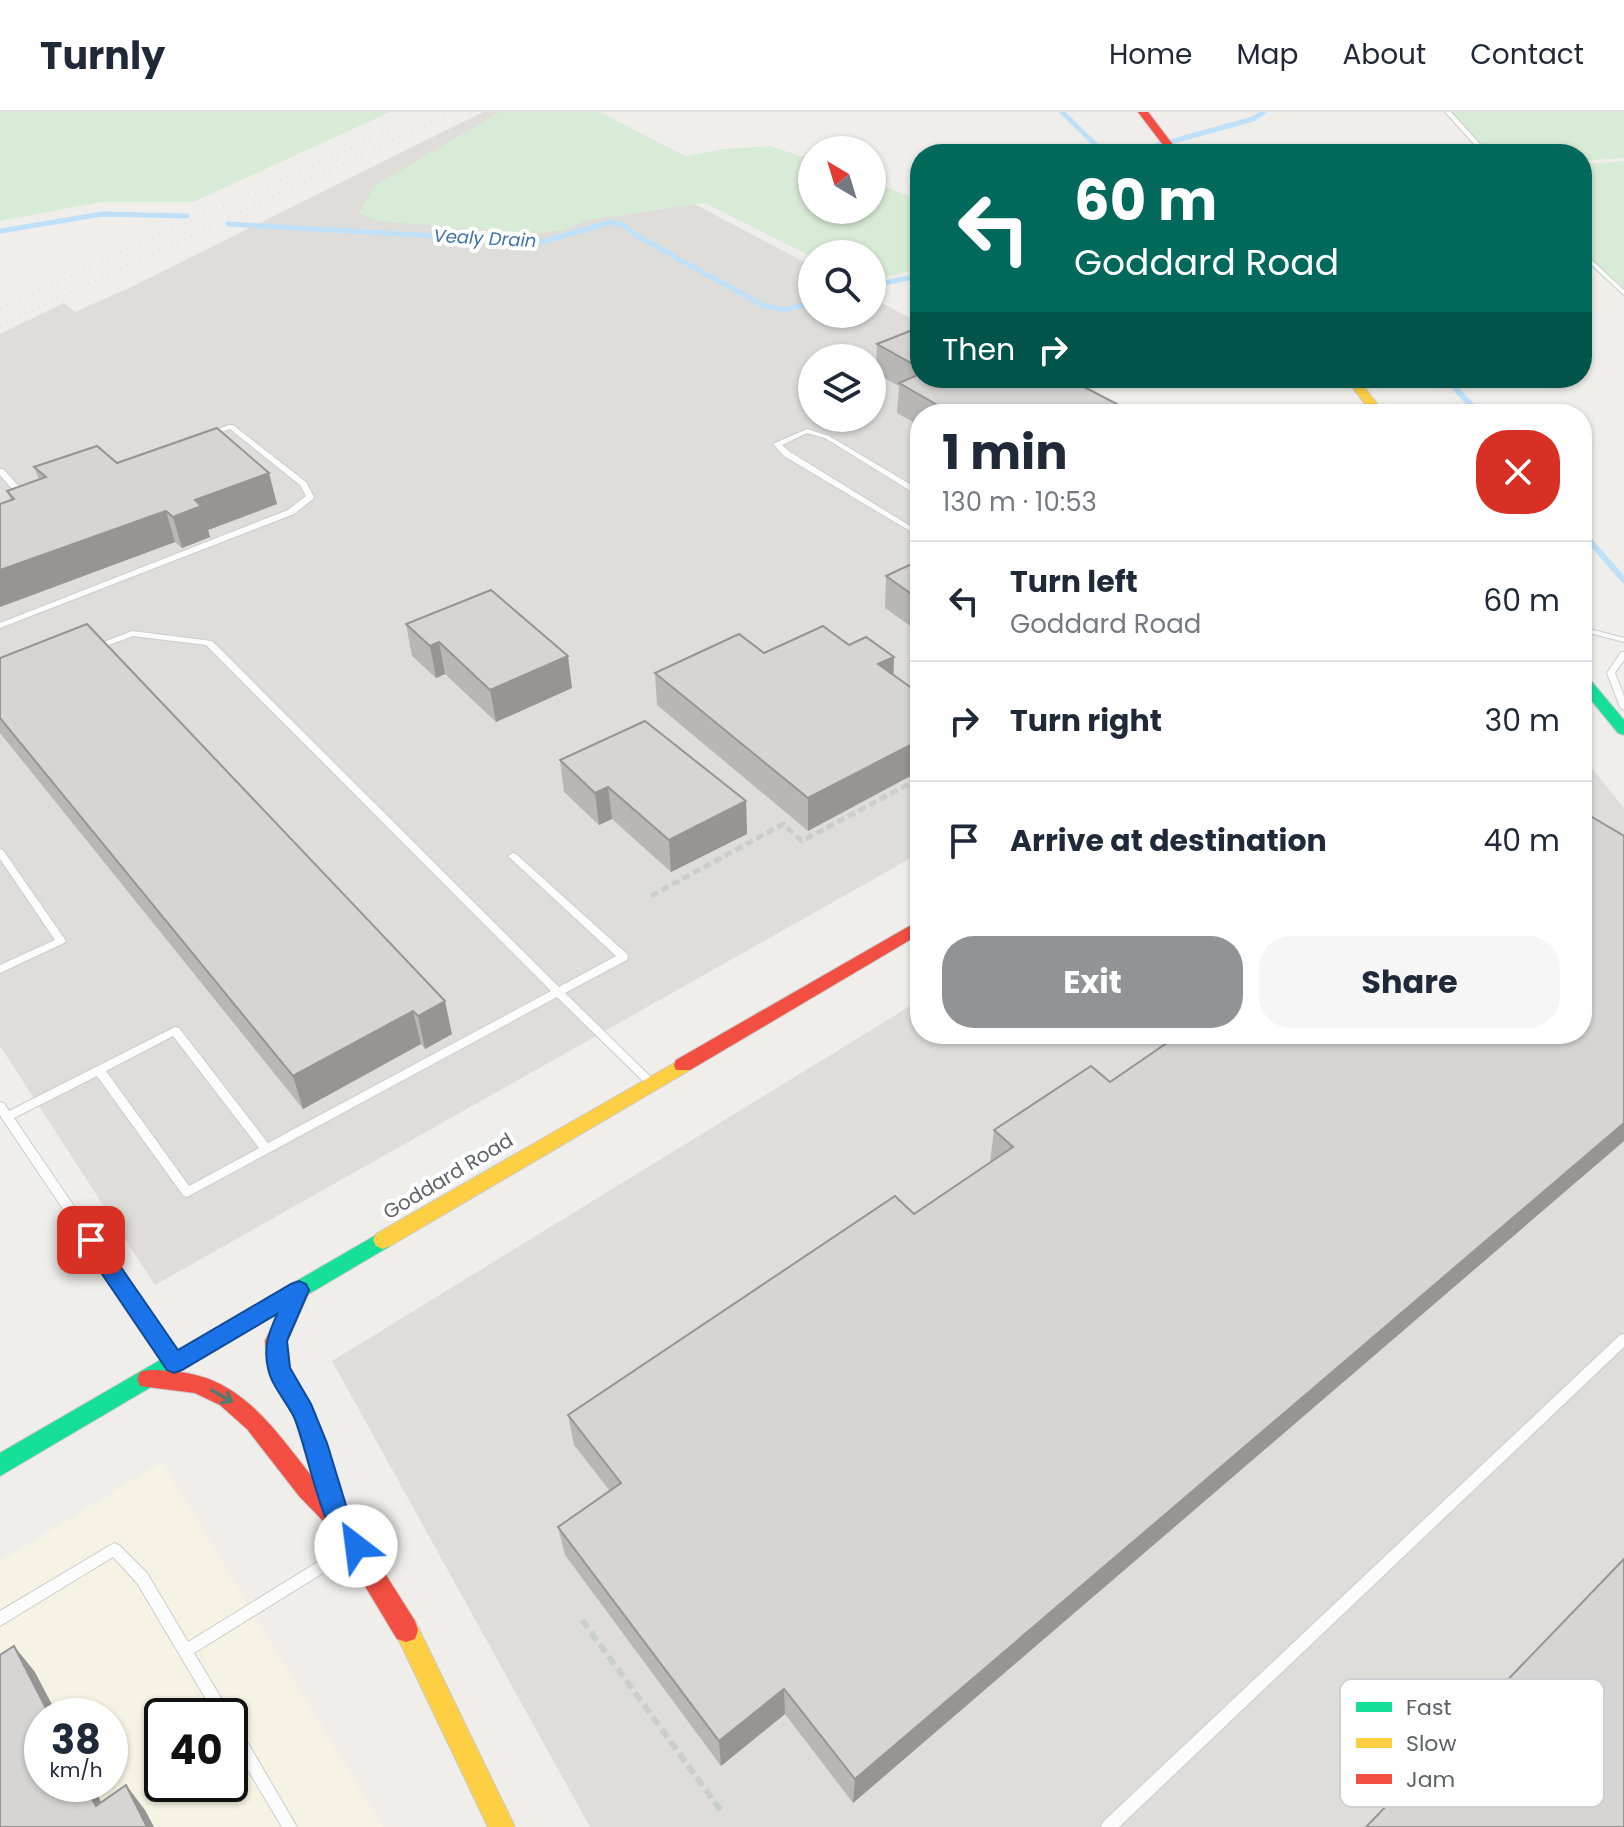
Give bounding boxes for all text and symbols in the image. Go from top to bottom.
text: Turnly [40,29,165,82]
text: Home [1109,35,1192,74]
text: Map [1236,35,1298,74]
text: About [1342,35,1426,74]
text: Contact [1470,35,1584,74]
north arrow [798,136,886,224]
map controls [798,136,886,432]
text: 60 m [1074,161,1217,240]
icon: left [942,176,1046,280]
water label: Vealy Drain [433,223,537,253]
text: Goddard Road [1074,237,1339,288]
button: search [798,240,886,328]
text: Then [942,328,1015,371]
icon: right [1031,328,1075,372]
button: layers [798,344,886,432]
text: 1 min [942,419,1068,486]
button: close [1476,430,1560,514]
text: 130 m · 10:53 [942,484,1097,520]
text: Turn left [1010,560,1138,603]
icon: left [942,579,986,623]
text: 60 m [1483,579,1560,622]
text: Goddard Road [1010,606,1201,642]
icon: right [942,699,986,743]
text: Turn right [1010,699,1162,742]
text: 30 m [1485,699,1560,742]
icon: arrive [942,819,986,863]
text: Arrive at destination [1010,819,1327,862]
text: 40 m [1483,819,1560,862]
button: Exit [942,936,1243,1028]
button: Share [1259,936,1560,1028]
street label: Goddard Road [378,1126,518,1226]
pin [57,1206,125,1274]
icon: arrive [69,1218,113,1262]
one-way arrow [210,1388,233,1404]
position arrow [314,1504,398,1588]
legend [1340,1679,1604,1807]
text: Fast [1406,1692,1451,1723]
speed limit sign: 40 [144,1698,248,1802]
text: 38 [51,1712,101,1768]
text: Slow [1406,1728,1456,1759]
text: km/h [49,1756,103,1784]
text: Jam [1406,1764,1455,1795]

